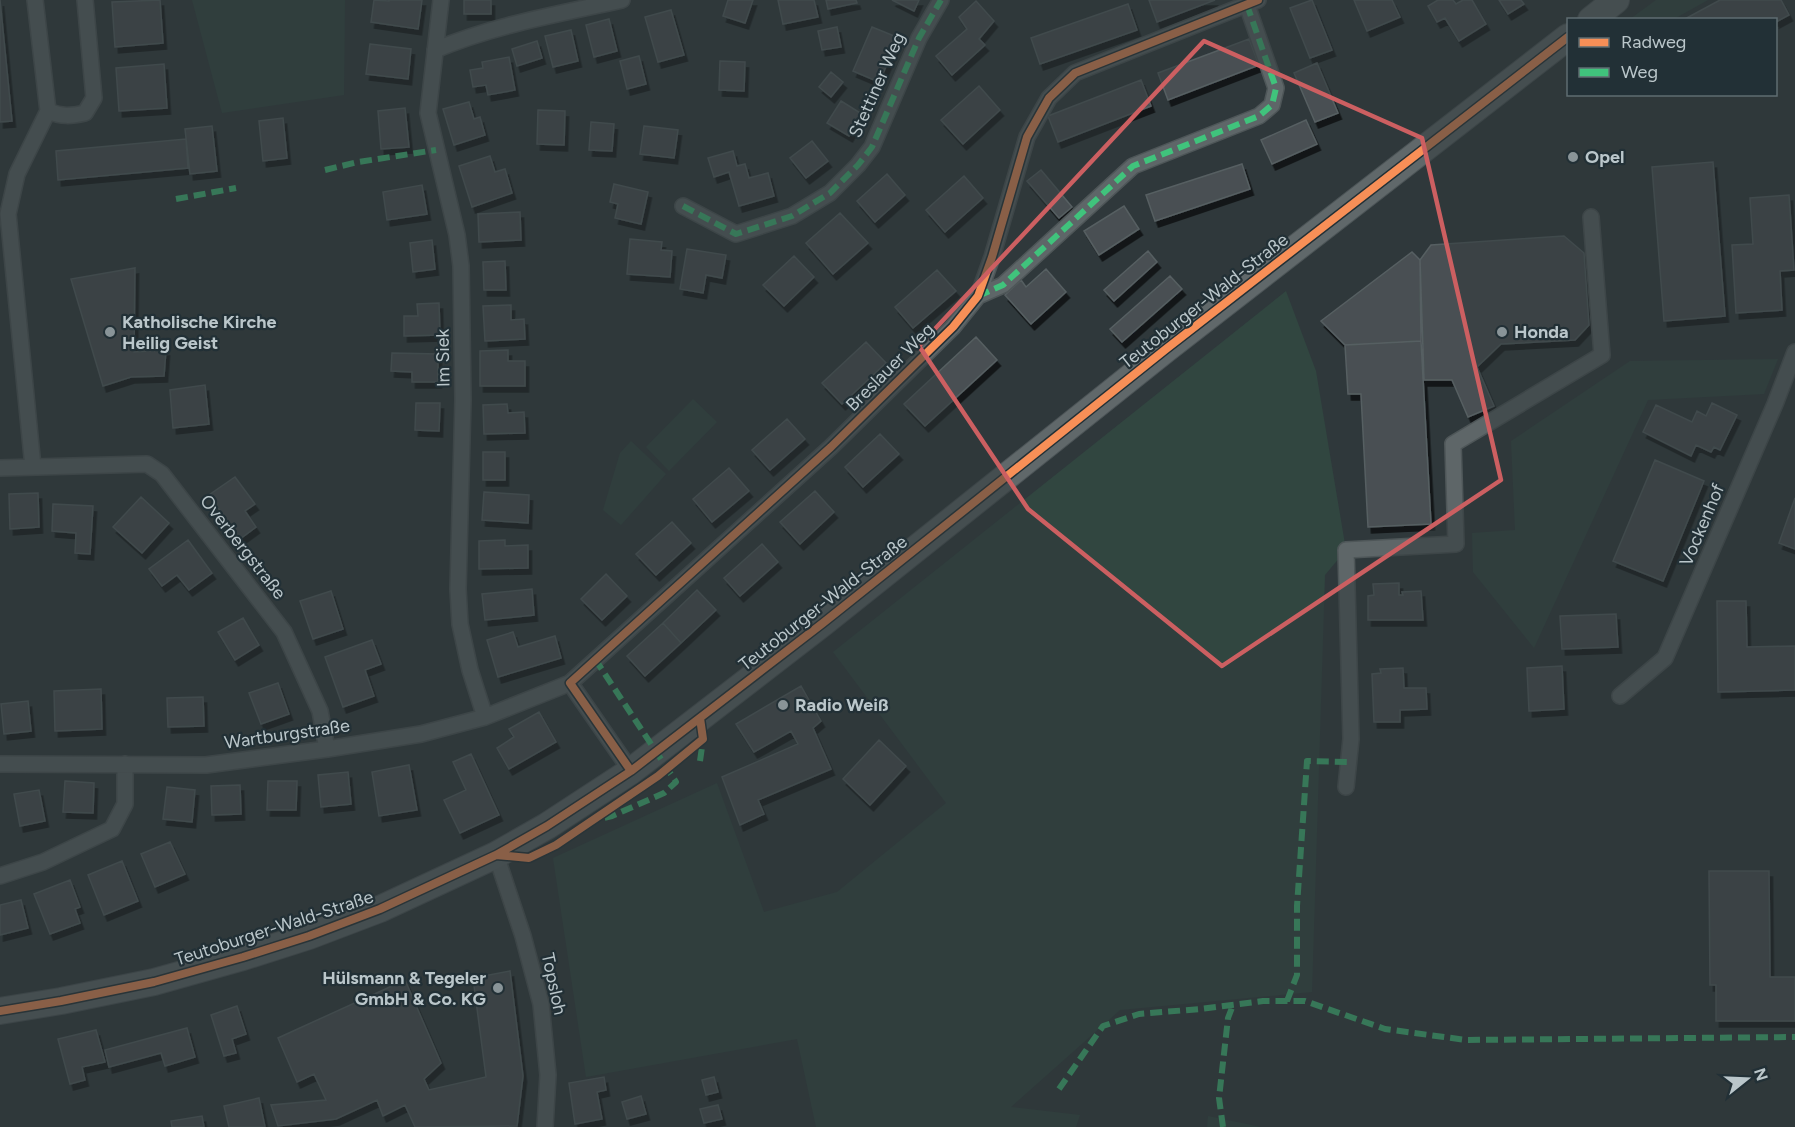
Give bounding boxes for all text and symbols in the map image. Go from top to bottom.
legend [1567,18,1777,96]
street label: Stettiner Weg [844,29,910,141]
text: Radweg [1621,31,1686,53]
text: Weg [1621,61,1658,83]
place label: Opel [1585,146,1624,168]
marker: Opel [1566,150,1580,164]
street label: Teutoburger-Wald-Straße [1116,228,1293,374]
place label: Katholische Kirche Heilig Geist [122,311,276,354]
street label: Breslauer Weg [841,318,939,416]
place label: Honda [1514,321,1569,343]
marker: Katholische Kirche Heilig Geist [103,325,117,339]
marker: Honda [1495,325,1509,339]
street label: Im Siek [431,328,455,387]
street label: Vockenhof [1675,480,1729,570]
street label: Overbergstraße [195,490,291,604]
street label: Teutoburger-Wald-Straße [735,530,912,676]
place label: Radio Weiß [795,694,889,716]
marker: Radio Weiß [776,698,790,712]
street label: Wartburgstraße [223,714,351,754]
street label: Teutoburger-Wald-Straße [172,885,376,971]
street label: Topsloh [537,951,571,1017]
place label: Hülsmann & Tegeler GmbH & Co. KG [322,967,486,1010]
marker: Hülsmann & Tegeler GmbH & Co. KG [491,981,505,995]
north arrow [1717,1049,1777,1109]
text: N [1750,1066,1772,1083]

